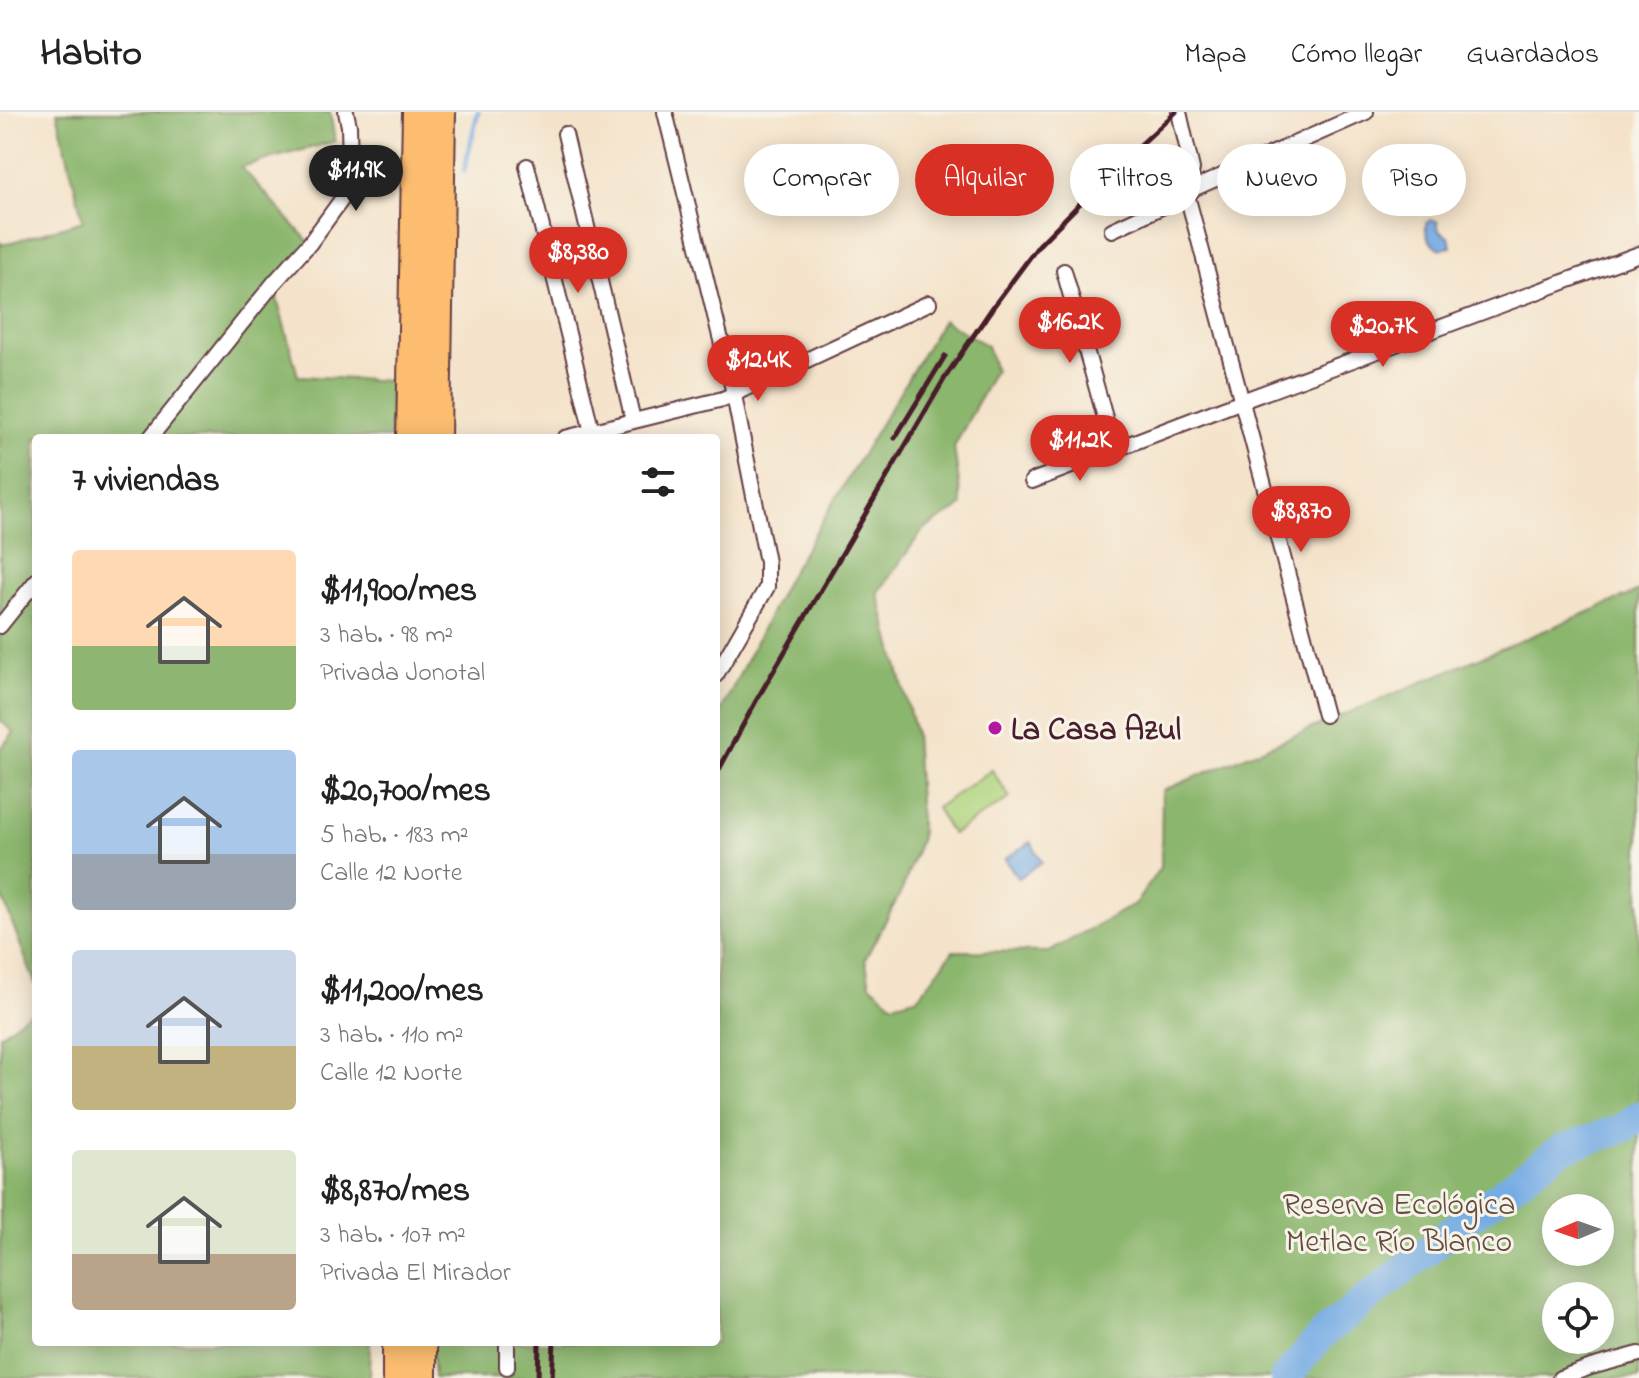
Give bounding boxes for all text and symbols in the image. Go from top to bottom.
text: Habito [40,27,142,83]
text: Mapa [1184,35,1247,76]
text: Cómo llegar [1291,35,1422,76]
text: Guardados [1466,35,1599,76]
chip: Comprar [744,144,899,216]
chip: Alquilar [915,144,1054,216]
chip: Filtros [1070,144,1201,216]
chip: Nuevo [1217,144,1346,216]
chip: Piso [1362,144,1466,216]
pin: $11.9K [291,145,421,213]
text: $11.9K [327,152,385,190]
pin: $8,380 [513,227,643,295]
text: $8,380 [547,234,609,272]
pin: $16.2K [1005,297,1135,365]
pin: $20.7K [1318,301,1448,369]
text: $16.2K [1037,304,1103,342]
text: $20.7K [1349,308,1417,346]
pin: $12.4K [693,335,823,403]
text: $12.4K [725,342,791,380]
pin: $11.2K [1015,415,1145,483]
text: $11.2K [1048,422,1112,460]
text: 7 viviendas [72,457,220,507]
icon: filters [636,460,680,504]
pin: $8,870 [1236,486,1366,554]
text: $8,870 [1270,493,1332,531]
text: $11,900/mes [320,567,477,617]
icon: home [136,582,232,678]
text: 3 hab. · 98 m² [320,617,453,655]
text: Privada Jonotal [320,655,485,693]
place label: La Casa Azul [1011,708,1181,755]
marker: La Casa Azul [986,719,1004,737]
text: $20,700/mes [320,767,491,817]
icon: home [136,782,232,878]
text: 5 hab. · 183 m² [320,817,469,855]
text: Calle 12 Norte [320,855,462,893]
text: $11,200/mes [320,967,484,1017]
icon: home [136,982,232,1078]
text: 3 hab. · 110 m² [320,1017,463,1055]
text: Calle 12 Norte [320,1055,462,1093]
text: $8,870/mes [320,1167,470,1217]
icon: home [136,1182,232,1278]
park label: Reserva Ecológica Metlac Río Blanco [1282,1183,1516,1267]
north arrow [1542,1194,1614,1266]
map controls [1542,1194,1614,1354]
text: 3 hab. · 107 m² [320,1217,466,1255]
text: Privada El Mirador [320,1255,511,1293]
button: locate [1542,1282,1614,1354]

